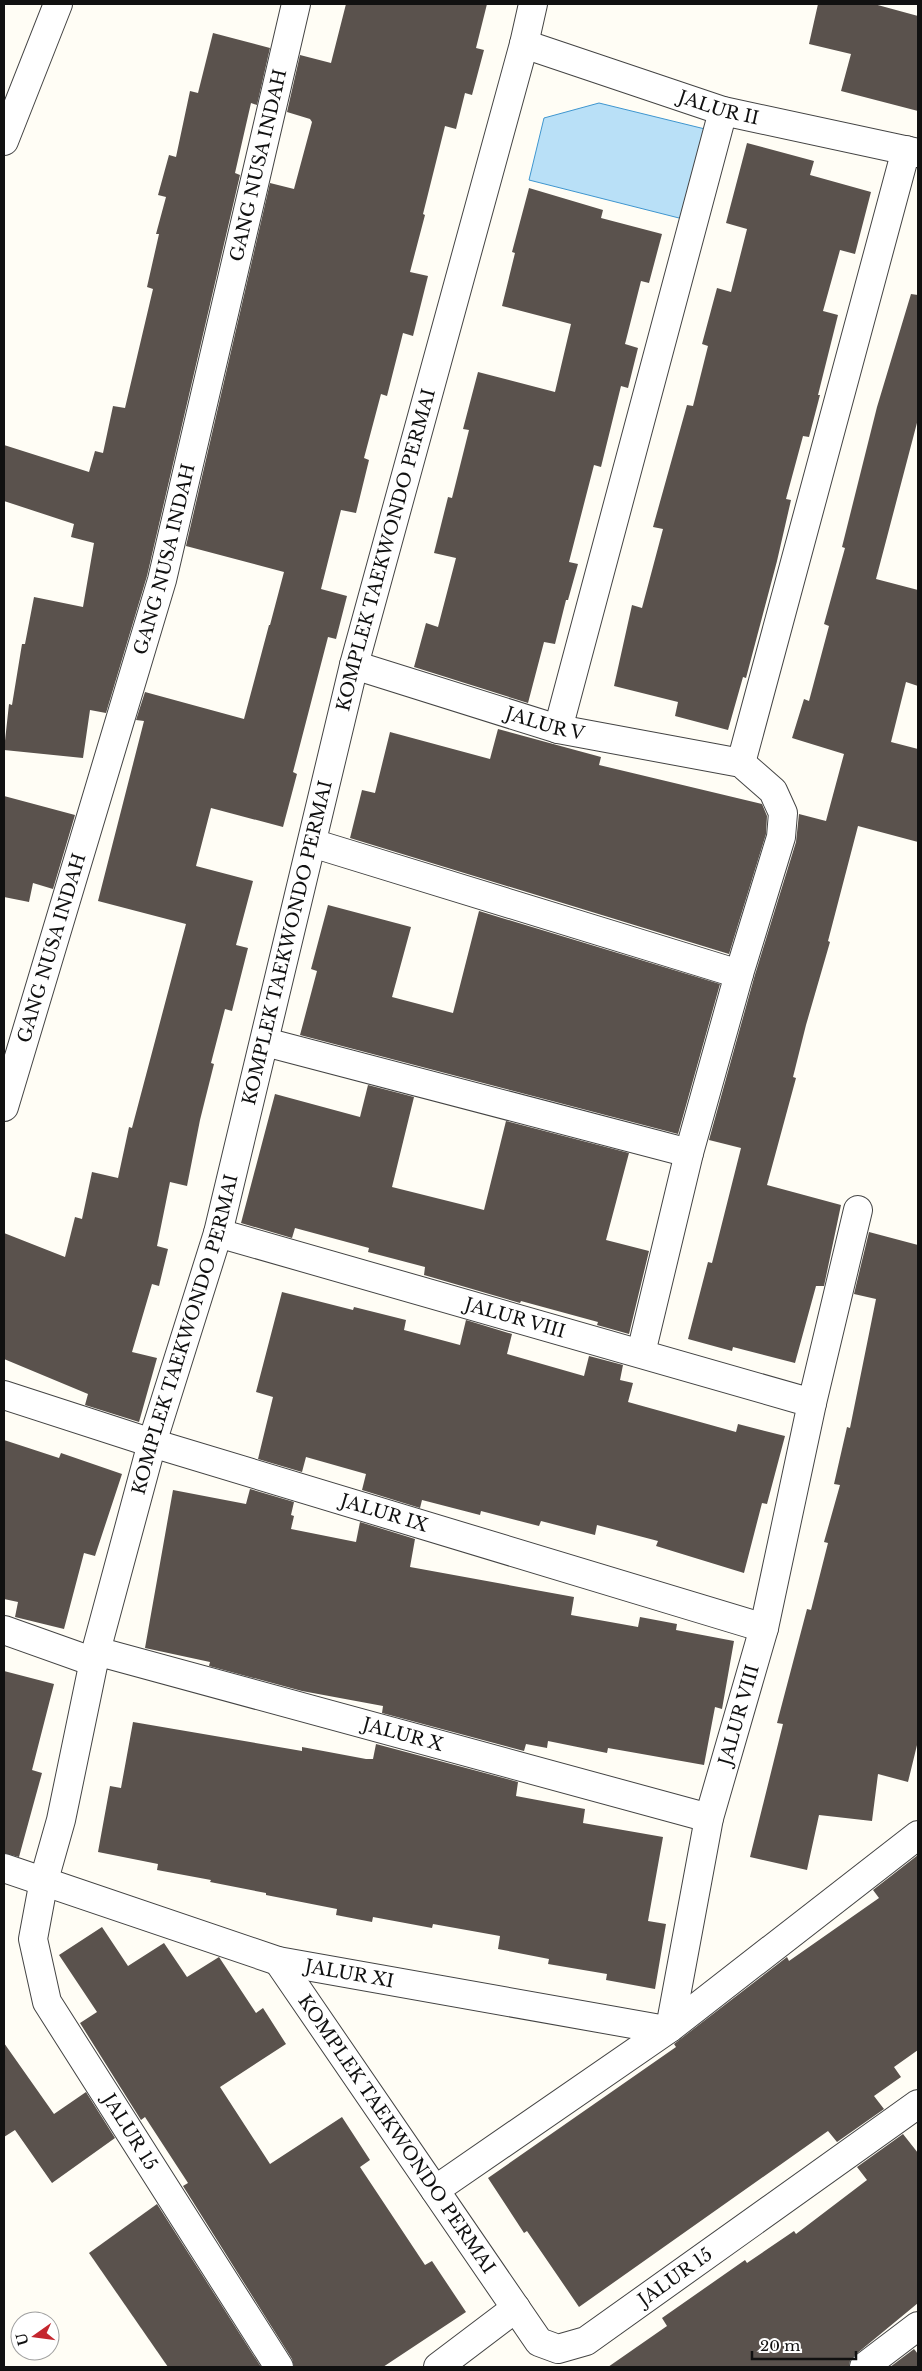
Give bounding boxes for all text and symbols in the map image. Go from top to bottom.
street label: GANG NUSA INDAH [225,67,292,264]
street label: JALUR II [674,85,761,129]
street label: KOMPLEK TAEKWONDO PERMAI [332,386,440,713]
street label: GANG NUSA INDAH [129,461,200,657]
street label: JALUR V [501,702,587,745]
street label: KOMPLEK TAEKWONDO PERMAI [238,778,337,1107]
street label: GANG NUSA INDAH [13,851,90,1045]
street label: KOMPLEK TAEKWONDO PERMAI [128,1172,243,1497]
street label: JALUR VIII [460,1293,568,1343]
street label: JALUR IX [336,1489,431,1537]
street label: JALUR VIII [714,1662,764,1770]
street label: JALUR X [358,1713,446,1756]
street label: JALUR XI [301,1955,396,1992]
street label: KOMPLEK TAEKWONDO PERMAI [293,1991,500,2278]
street label: JALUR 15 [97,2088,162,2174]
street label: JALUR 15 [632,2243,717,2312]
north arrow [10,2311,60,2361]
scale bar [752,2328,856,2360]
text: U [12,2330,33,2347]
text: 20 m [760,2336,800,2355]

